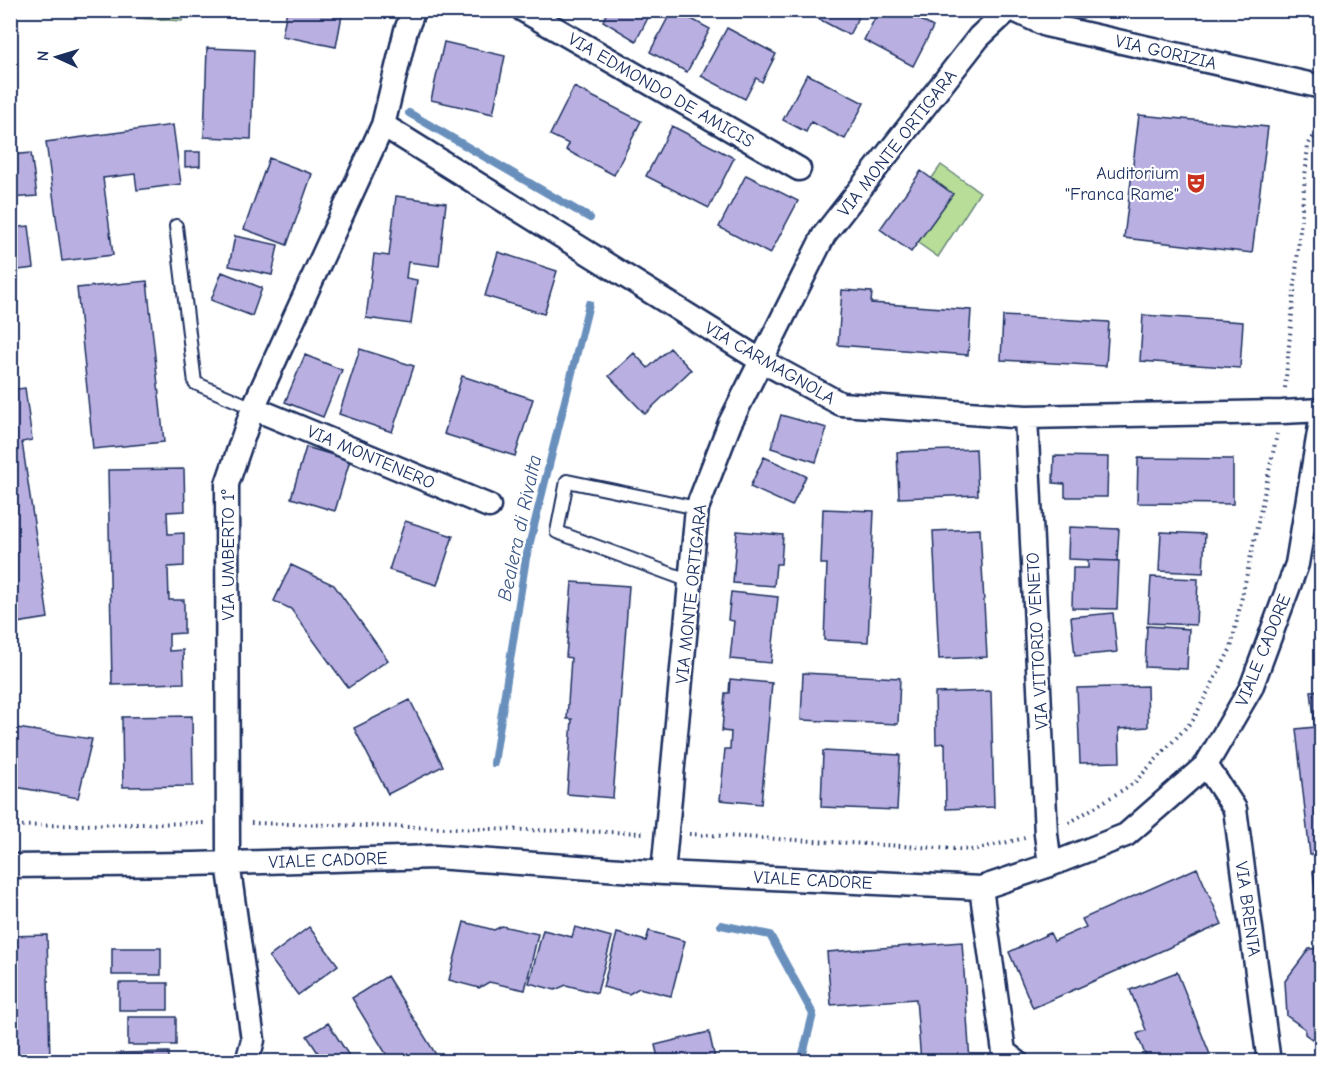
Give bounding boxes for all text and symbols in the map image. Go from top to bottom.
north arrow [27,27,87,87]
street label: VIA EDMONDO DE AMICIS [564,29,757,152]
street label: VIA GORIZIA [1113,31,1219,74]
text: N [34,50,52,62]
street label: VIA MONTE ORTIGARA [834,66,961,221]
place label: Auditorium "Franca Rame" [1065,163,1179,205]
theatre icon: Auditorium "Franca Rame" [1184,171,1208,195]
street label: VIA CARMAGNOLA [701,318,839,409]
street label: VIA MONTENERO [304,421,438,494]
water label: Bealera di Rivalta [493,453,546,603]
street label: VIA UMBERTO 1° [218,489,239,621]
street label: VIA MONTE ORTIGARA [672,503,711,685]
street label: VIA VITTORIO VENETO [1022,552,1053,730]
street label: VIALE CADORE [1231,591,1296,709]
street label: VIALE CADORE [268,848,388,873]
street label: VIA BRENTA [1230,860,1265,958]
street label: VIALE CADORE [753,867,873,894]

